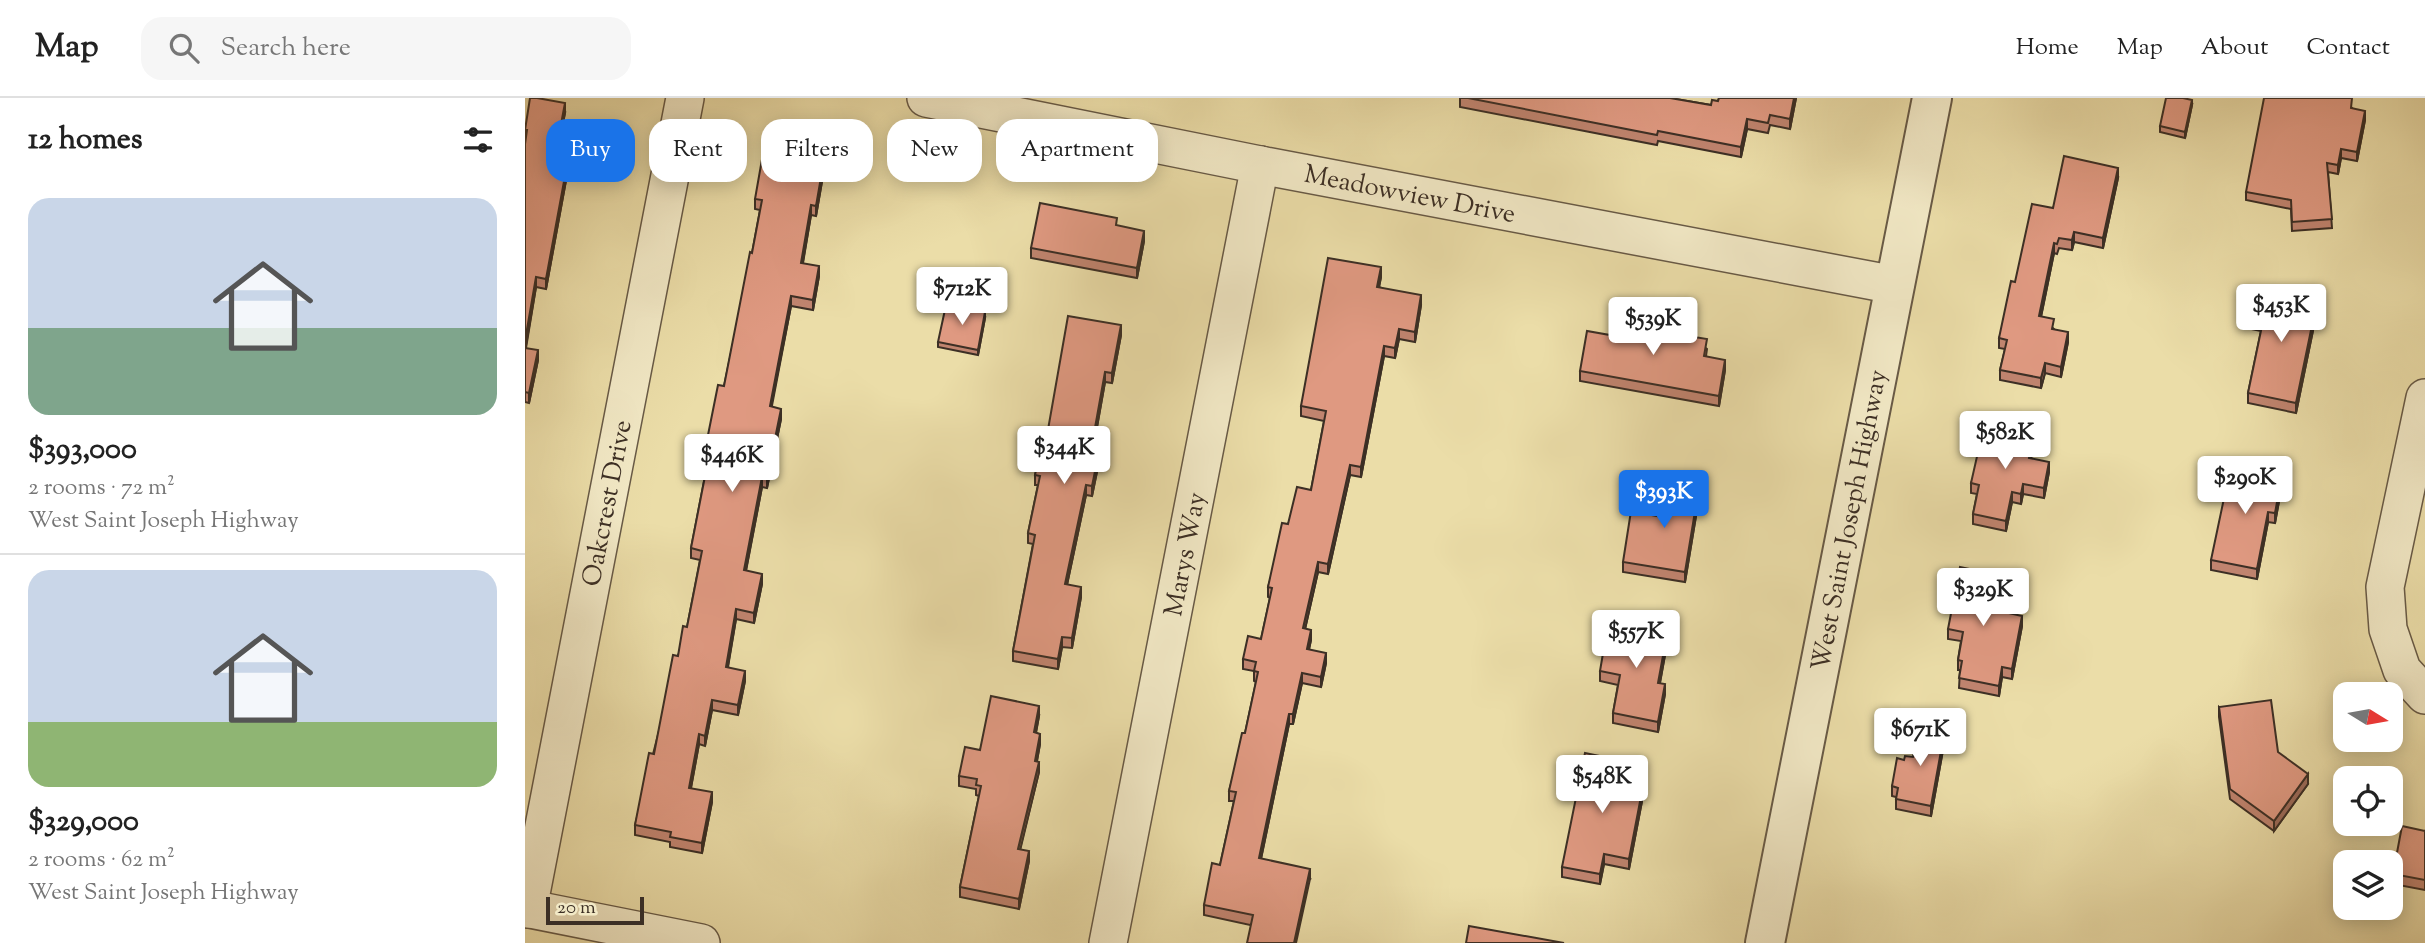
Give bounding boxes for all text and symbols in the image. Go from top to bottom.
search box [141,17,631,80]
text: Map [35,24,99,72]
icon: search [165,29,203,67]
text: Search here [221,30,351,67]
text: Home [2016,31,2079,65]
text: Map [2117,31,2163,65]
text: About [2201,31,2268,65]
text: Contact [2306,31,2390,65]
text: 12 homes [28,119,143,162]
chip: Buy [546,119,635,182]
chip: Rent [649,119,747,182]
chip: Filters [761,119,873,182]
chip: New [887,119,982,182]
chip: Apartment [996,119,1158,182]
icon: filters [459,121,497,159]
street label: Meadowview Drive [1301,157,1518,234]
icon: home [200,243,326,369]
pin: $712K [913,268,1011,327]
text: $712K [932,273,992,306]
pin: $453K [2232,285,2330,344]
text: $453K [2252,290,2310,323]
pin: $539K [1604,298,1702,357]
text: $539K [1624,303,1682,336]
street label: West Saint Joseph Highway [1803,367,1898,674]
pin: $582K [1956,412,2054,471]
street label: Oakcrest Drive [574,417,643,590]
text: $582K [1976,417,2034,450]
pin: $344K [1015,426,1113,486]
text: $393,000 [28,429,137,472]
text: $344K [1033,432,1095,465]
pin: $446K [683,434,781,494]
text: $446K [700,440,764,473]
pin: $290K [2196,456,2294,516]
text: $290K [2213,462,2277,495]
pin: $393K [1615,470,1713,530]
text: 2 rooms · 72 m² [28,472,175,505]
text: $393K [1635,476,1693,509]
street label: Marys Way [1156,489,1217,620]
text: West Saint Joseph Highway [28,505,299,538]
pin: $329K [1934,568,2032,628]
text: $329K [1953,574,2013,607]
pin: $557K [1587,610,1685,670]
icon: home [200,615,326,741]
text: $557K [1608,616,1664,649]
north arrow [2333,682,2403,752]
map controls [2333,682,2403,920]
pin: $671K [1871,708,1969,768]
text: $671K [1890,714,1950,747]
pin: $548K [1553,756,1651,815]
text: $548K [1572,761,1632,794]
button: locate [2333,766,2403,836]
text: $329,000 [28,801,139,844]
text: 2 rooms · 62 m² [28,844,175,877]
button: layers [2333,850,2403,920]
text: West Saint Joseph Highway [28,877,299,910]
scale bar [546,894,644,926]
text: 20 m [557,895,596,922]

